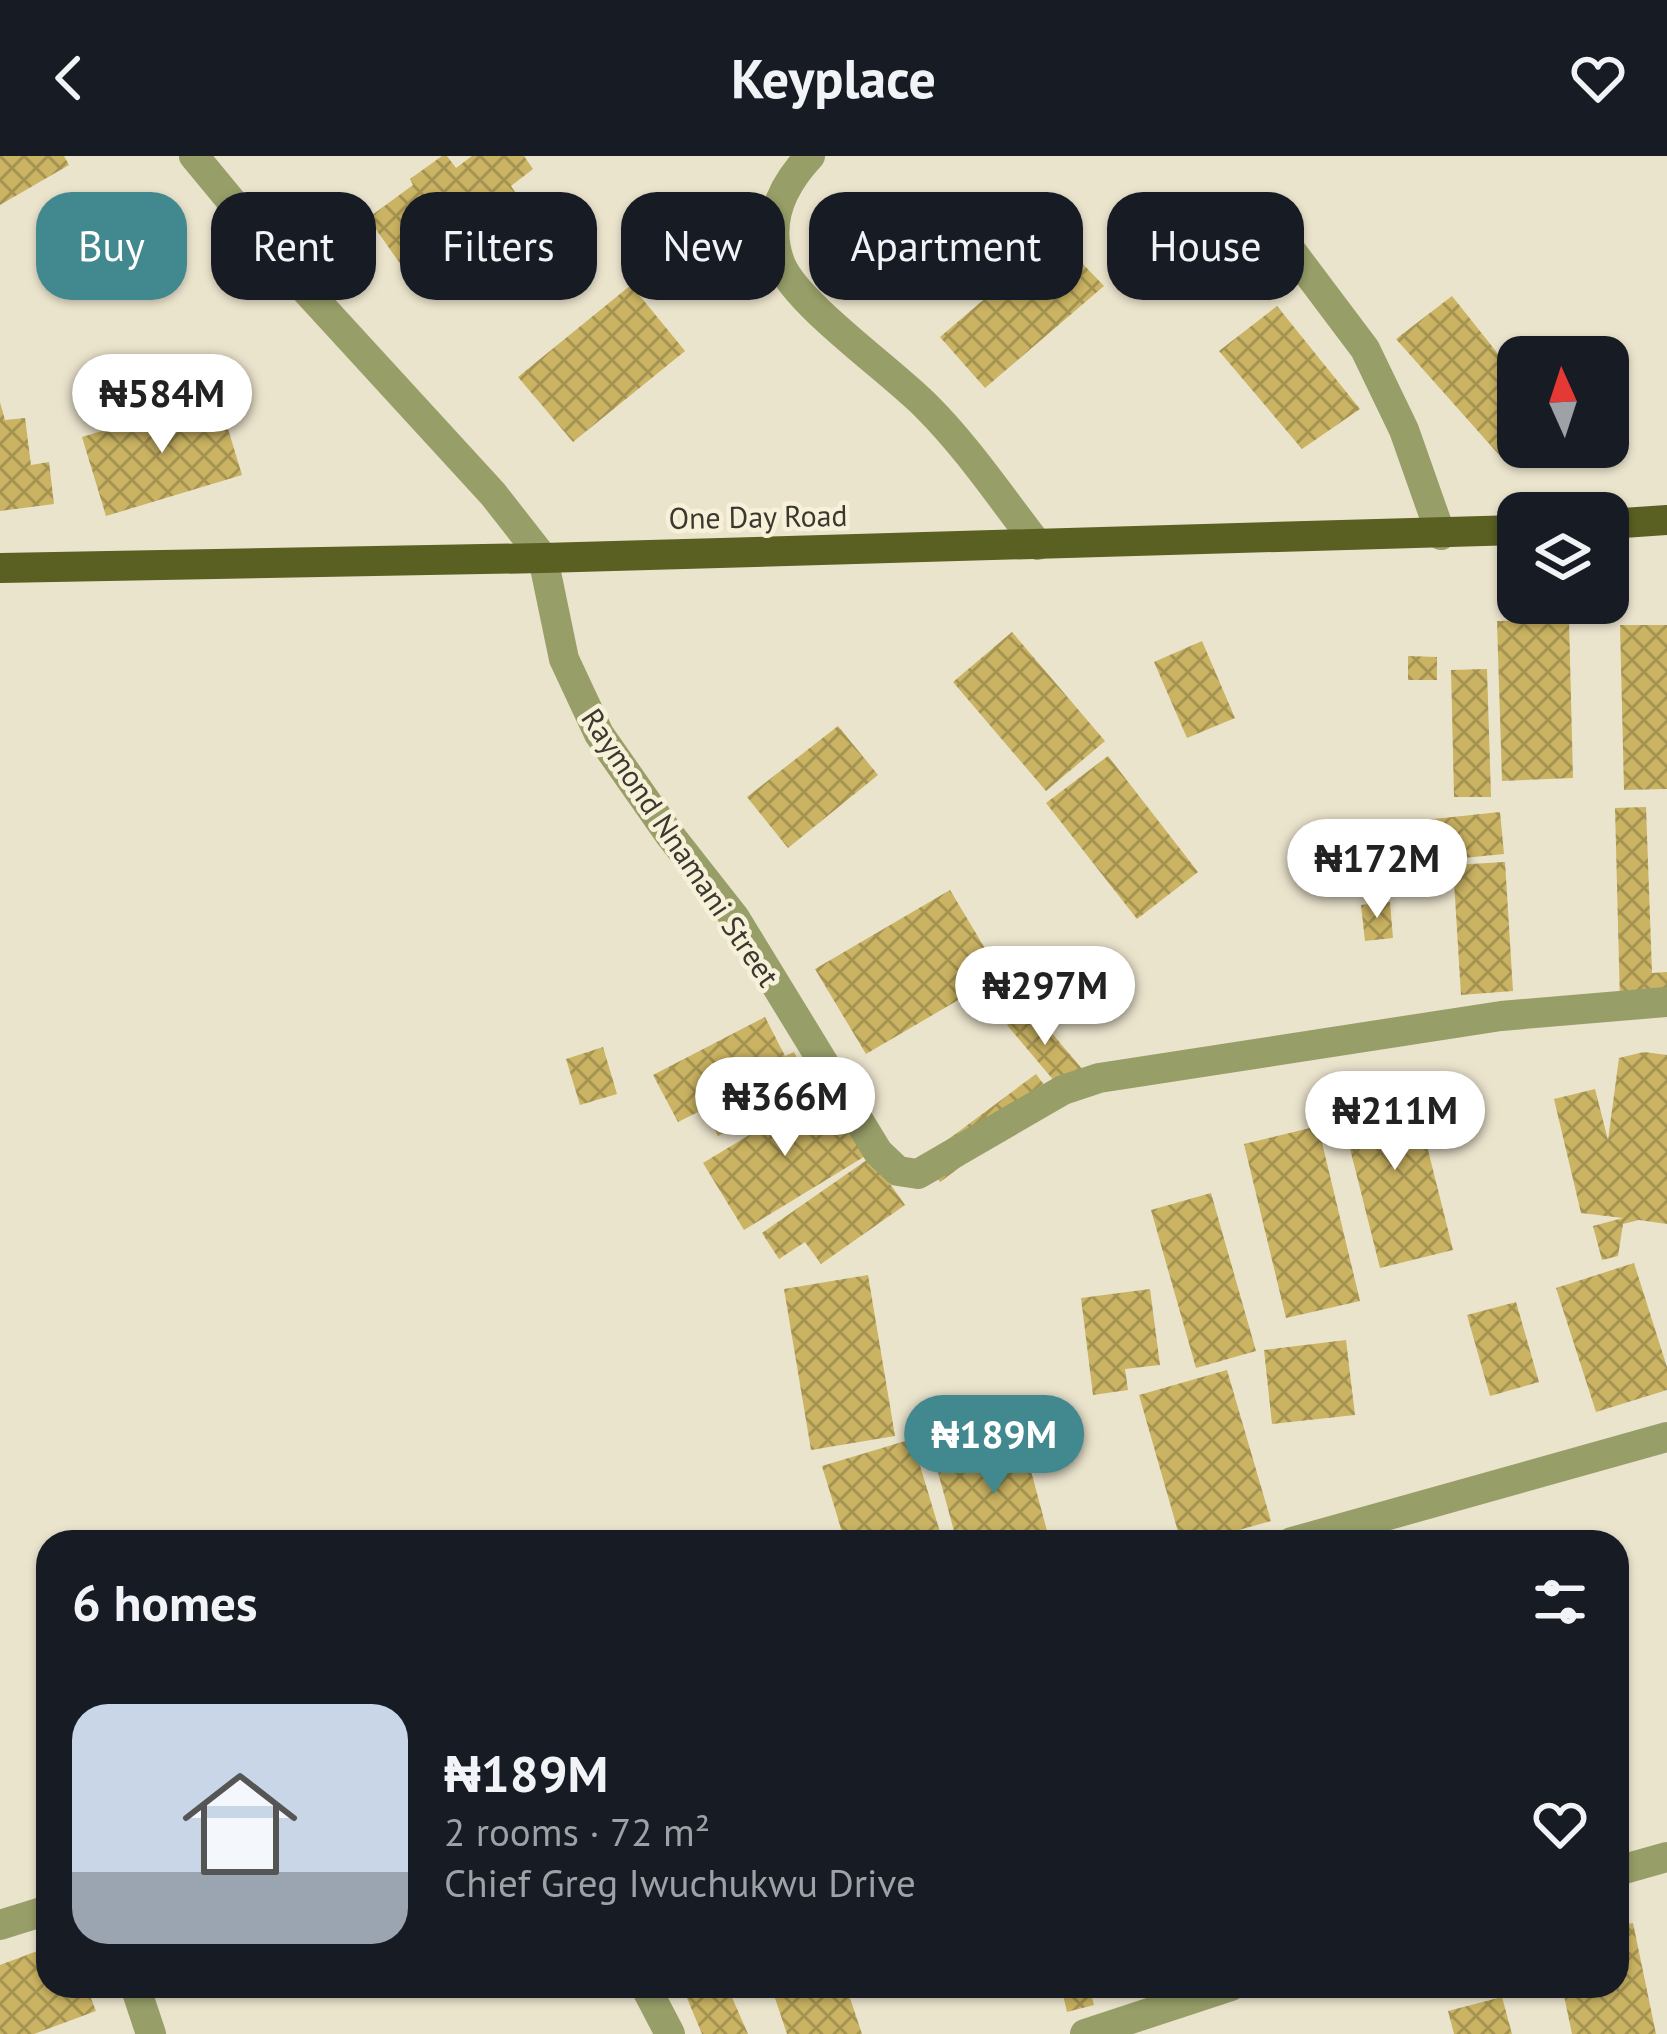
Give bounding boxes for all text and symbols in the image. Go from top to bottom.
text: Keyplace [731,43,936,113]
icon: back [36,45,102,111]
icon: heart [1565,45,1631,111]
chip: Buy [36,192,187,300]
chip: Rent [211,192,376,300]
chip: Filters [400,192,597,300]
chip: New [621,192,785,300]
chip: Apartment [809,192,1083,300]
chip: House [1107,192,1304,300]
north arrow [1497,336,1629,468]
map controls [1497,336,1629,624]
pin: ₦584M [78,354,246,456]
text: ₦584M [99,367,225,418]
button: layers [1497,492,1629,624]
street label: One Day Road [668,495,848,537]
street label: Raymond Nnamani Street [573,700,789,994]
pin: ₦172M [1293,819,1461,921]
text: ₦172M [1314,832,1440,883]
pin: ₦297M [961,946,1129,1048]
text: ₦297M [982,959,1108,1010]
pin: ₦366M [701,1057,869,1159]
text: ₦366M [722,1070,848,1121]
pin: ₦211M [1311,1071,1479,1173]
text: ₦211M [1332,1084,1458,1135]
pin: ₦189M [910,1395,1078,1497]
text: ₦189M [931,1408,1057,1459]
text: 6 homes [72,1569,258,1635]
icon: filters [1527,1569,1593,1635]
text: ₦189M [444,1740,608,1806]
icon: home [168,1752,312,1896]
icon: heart [1527,1791,1593,1857]
text: 2 rooms · 72 m² [444,1806,710,1857]
text: Chief Greg Iwuchukwu Drive [444,1857,916,1908]

